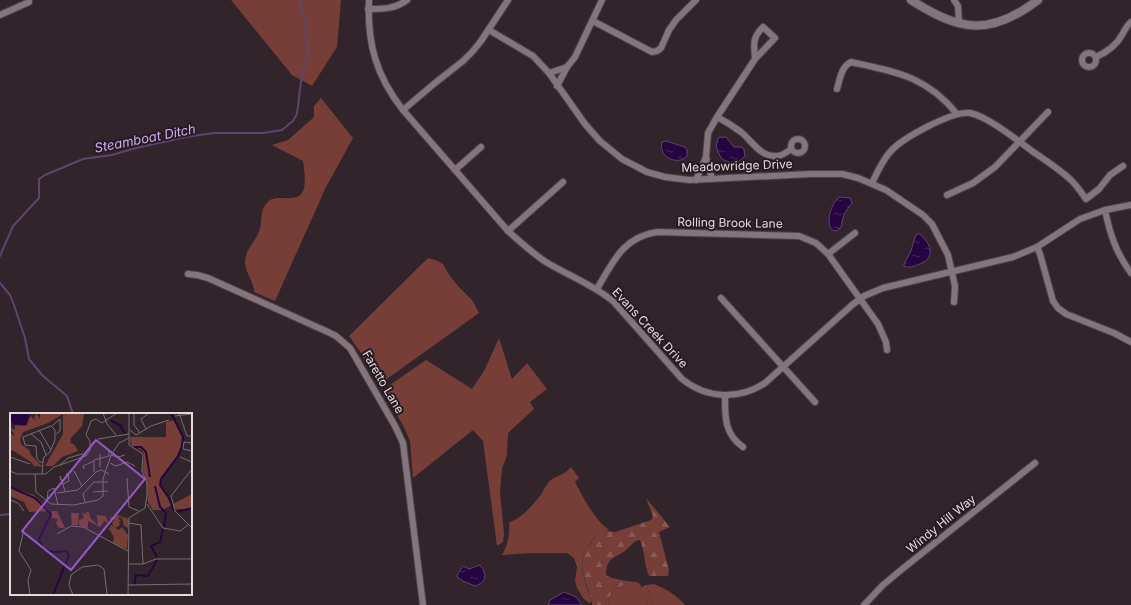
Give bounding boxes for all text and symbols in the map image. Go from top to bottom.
water label: Steamboat Ditch [93,120,197,156]
street label: Meadowridge Drive [681,156,793,175]
street label: Rolling Brook Lane [677,214,783,231]
street label: Evans Creek Drive [609,284,691,371]
street label: Faretto Lane [359,347,408,416]
inset map [10,413,192,595]
street label: Windy Hill Way [903,491,979,556]

